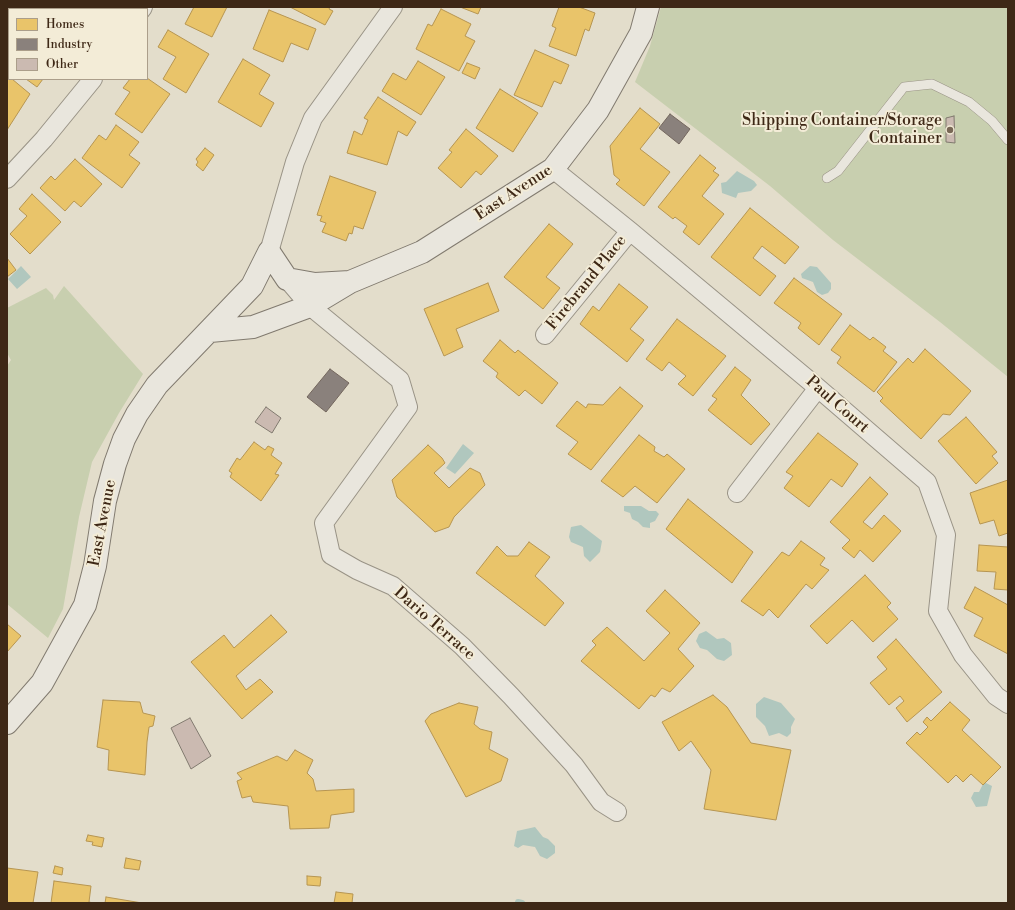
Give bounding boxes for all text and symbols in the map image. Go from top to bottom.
legend [8,8,148,80]
text: Homes [46,17,84,32]
text: Industry [46,37,92,52]
text: Other [46,57,78,72]
place label: Shipping Container/Storage Container [742,111,942,149]
marker: Shipping Container/Storage Container [945,125,955,135]
street label: East Avenue [472,161,556,225]
street label: Firebrand Place [543,232,631,334]
street label: Paul Court [801,372,873,438]
street label: East Avenue [85,478,121,568]
street label: Dario Terrace [389,583,479,665]

